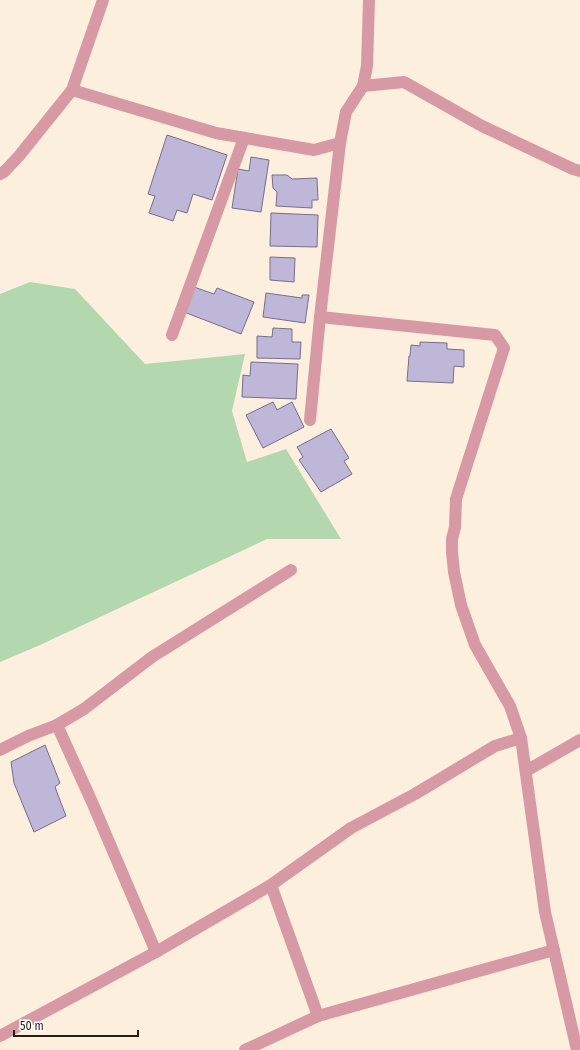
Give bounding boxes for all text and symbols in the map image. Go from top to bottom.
scale bar [14,1012,138,1038]
text: 50 m [20,1019,44,1033]

